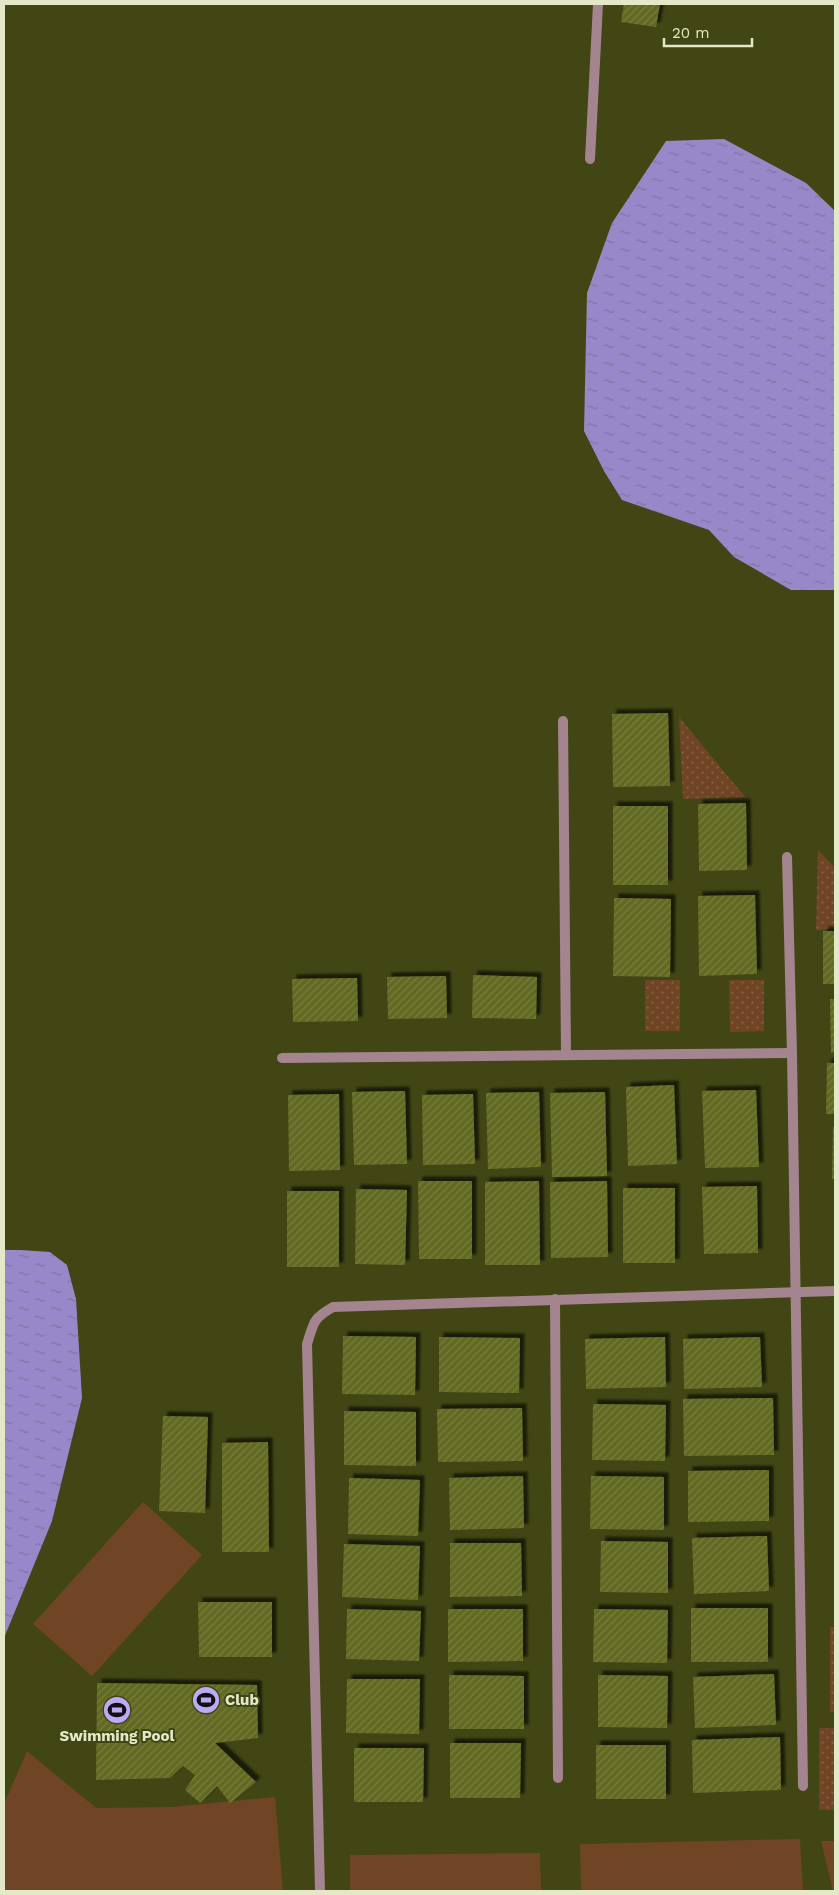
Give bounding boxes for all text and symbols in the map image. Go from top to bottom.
scale bar [664,15,752,47]
text: 20 m [672,24,710,42]
sports icon: Club [191,1685,221,1715]
place label: Club [225,1691,259,1709]
sports icon: Swimming Pool [102,1695,132,1725]
place label: Swimming Pool [60,1727,174,1745]

